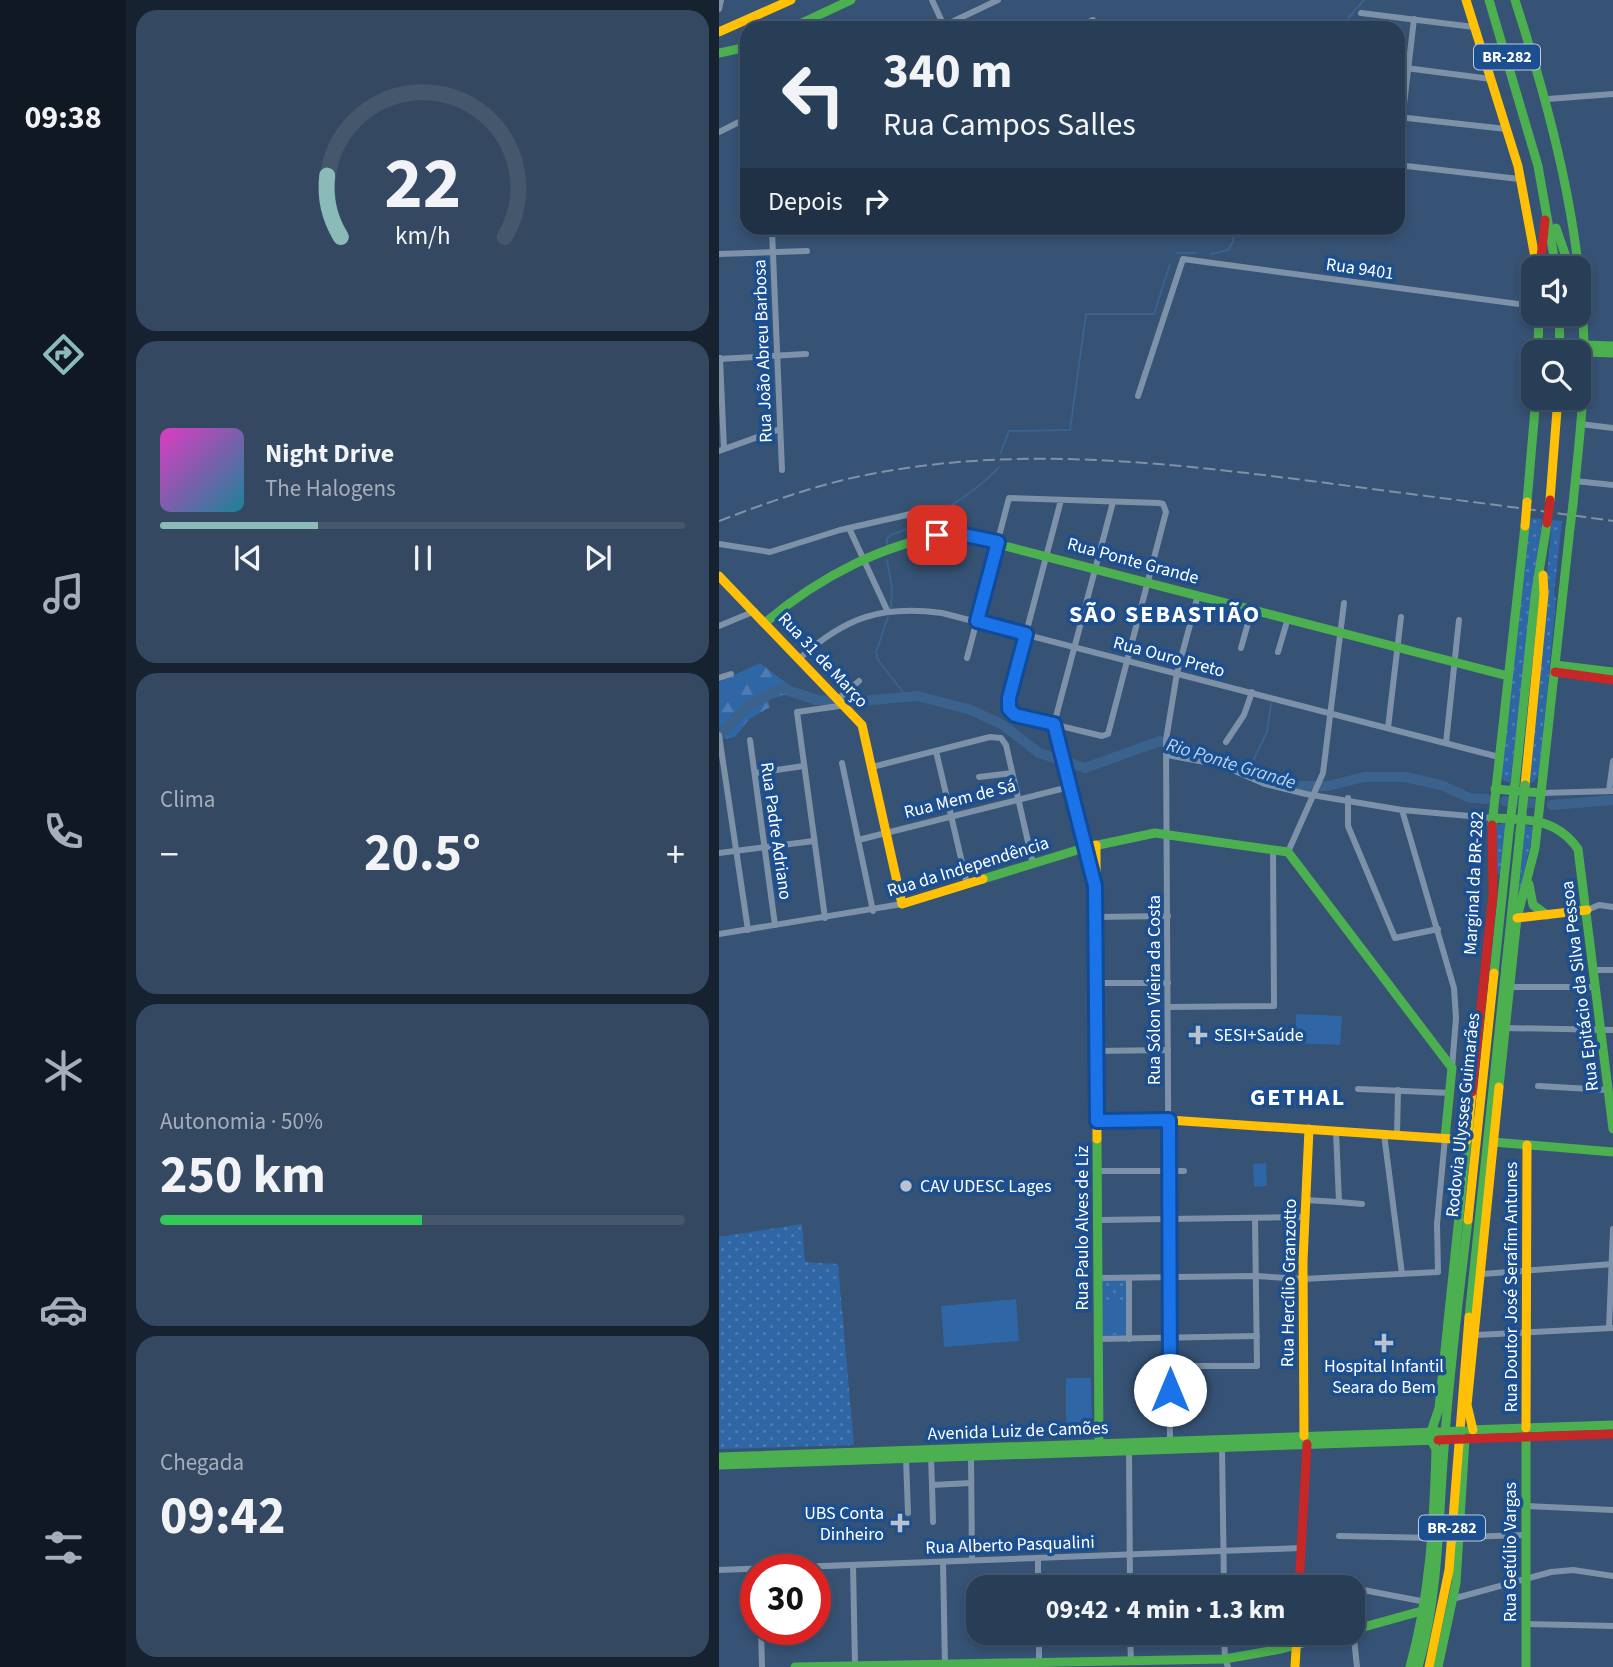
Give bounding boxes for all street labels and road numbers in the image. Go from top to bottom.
road number: BR-282 [1474,44,1540,69]
street label: Rua 9401 [1324,252,1396,286]
street label: Rua João Abreu Barbosa [747,259,779,443]
street label: Rua Ponte Grande [1064,531,1202,591]
street label: Rua 31 de Março [772,607,874,713]
street label: Rua Ouro Preto [1110,630,1228,684]
street label: Rua Padre Adriano [754,760,798,902]
street label: Rua Mem de Sá [901,773,1019,825]
street label: Marginal da BR-282 [1458,810,1490,956]
street label: Rua da Independência [884,830,1052,904]
street label: Rua Epitácio da Silva Pessoa [1555,879,1605,1093]
street label: Rua Sólon Vieira da Costa [1142,895,1167,1085]
street label: Rodovia Ulysses Guimarães [1440,1012,1486,1218]
street label: Rua Paulo Alves de Liz [1070,1145,1095,1311]
street label: Rua Doutor José Serafim Antunes [1499,1162,1524,1412]
street label: Rua Hercílio Granzotto [1275,1199,1303,1367]
street label: Avenida Luiz de Camões [927,1415,1109,1447]
street label: Rua Getúlio Vargas [1498,1482,1523,1622]
road number: BR-282 [1419,1516,1485,1540]
street label: Rua Alberto Pasqualini [925,1530,1095,1560]

